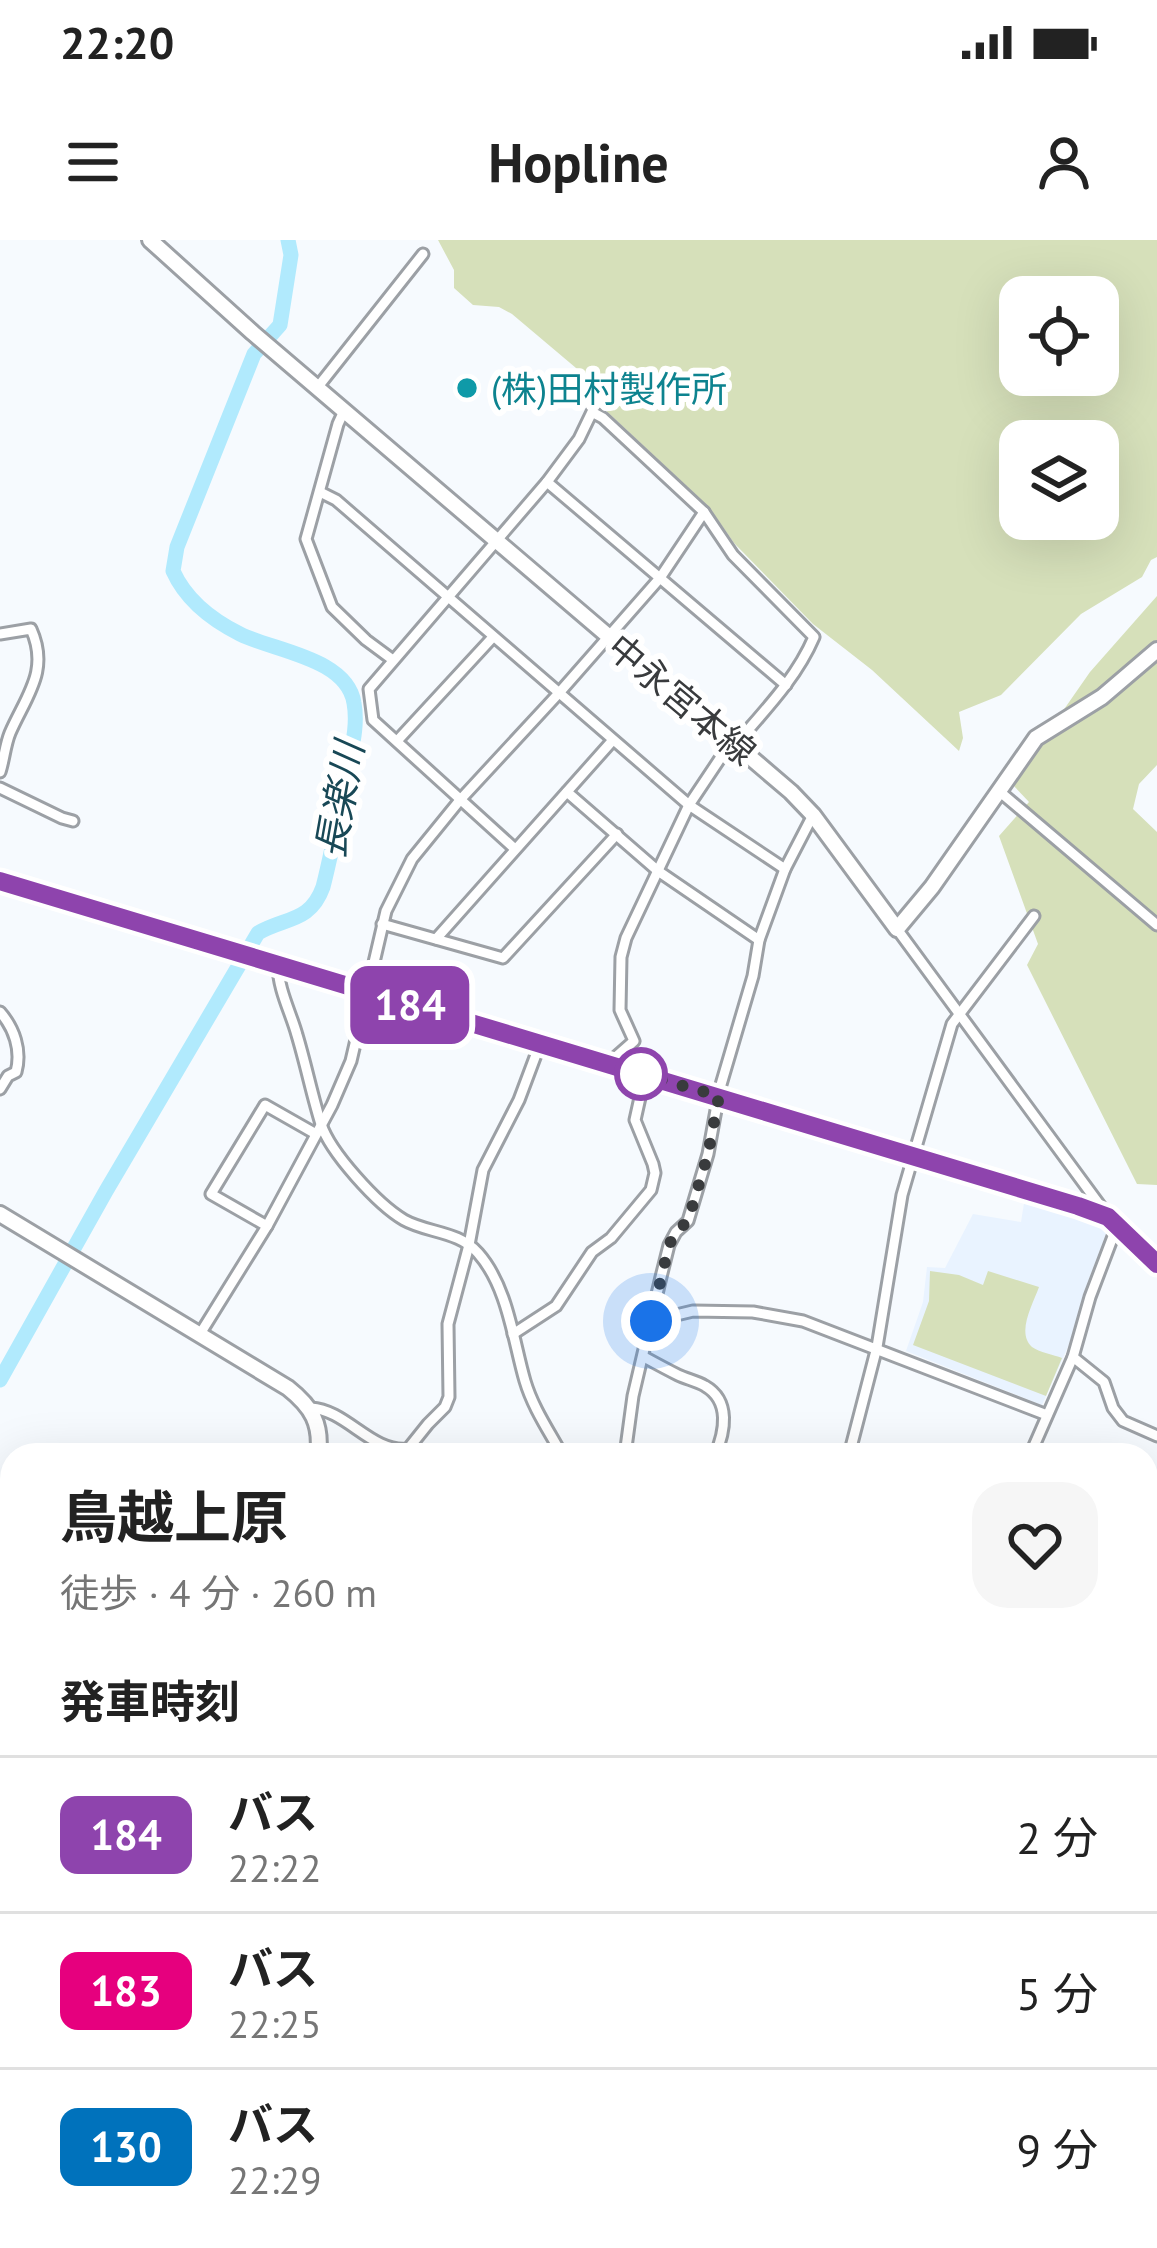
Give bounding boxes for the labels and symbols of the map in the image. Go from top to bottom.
place label: (株)田村製作所 [491,365,727,412]
marker: (株)田村製作所 [454,375,480,401]
street label: 中永宮本線 [598,623,766,775]
water label: 長楽川 [304,734,375,862]
line badge: 184 [341,966,479,1044]
unlabelled marker [616,1049,666,1099]
your location [621,1291,681,1351]

